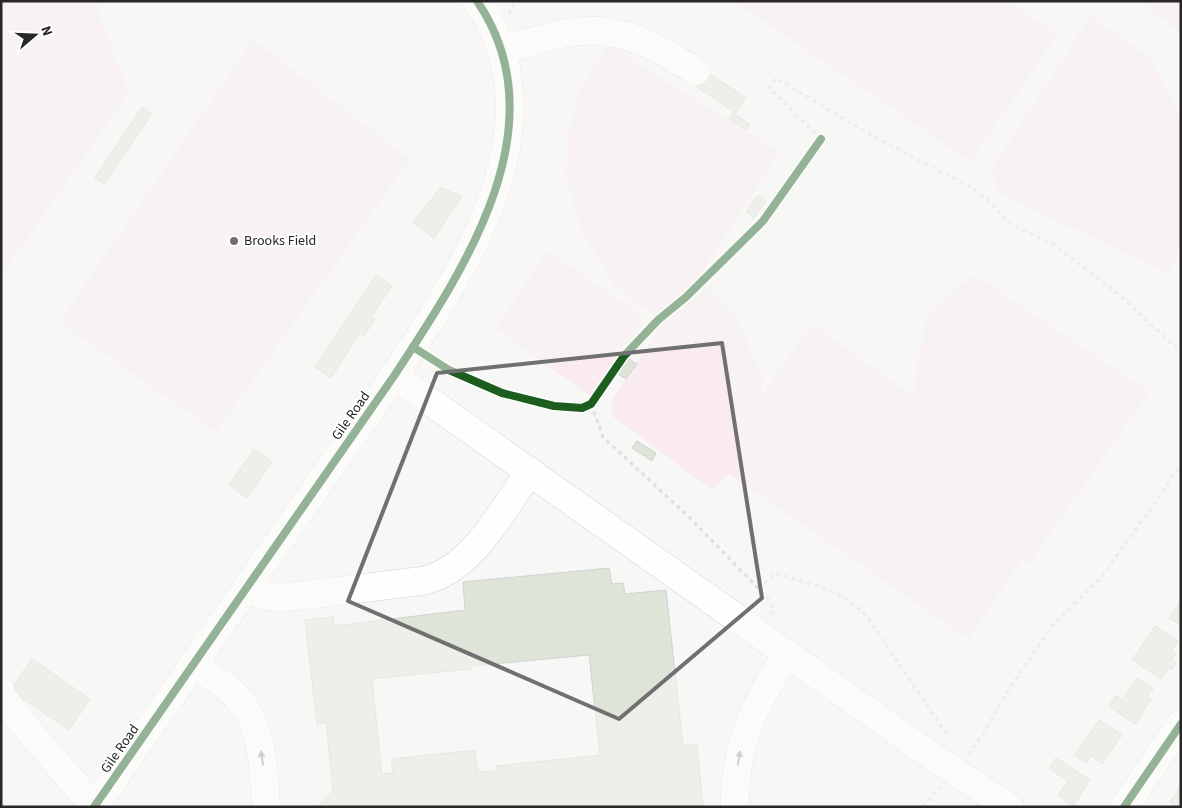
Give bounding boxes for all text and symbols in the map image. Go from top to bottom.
north arrow [10,10,60,60]
text: N [35,23,57,39]
place label: Brooks Field [244,231,316,251]
marker: Brooks Field [228,235,240,247]
street label: Gile Road [327,388,375,444]
street label: Gile Road [96,721,144,777]
one-way arrow [257,750,265,766]
one-way arrow [736,750,744,766]

